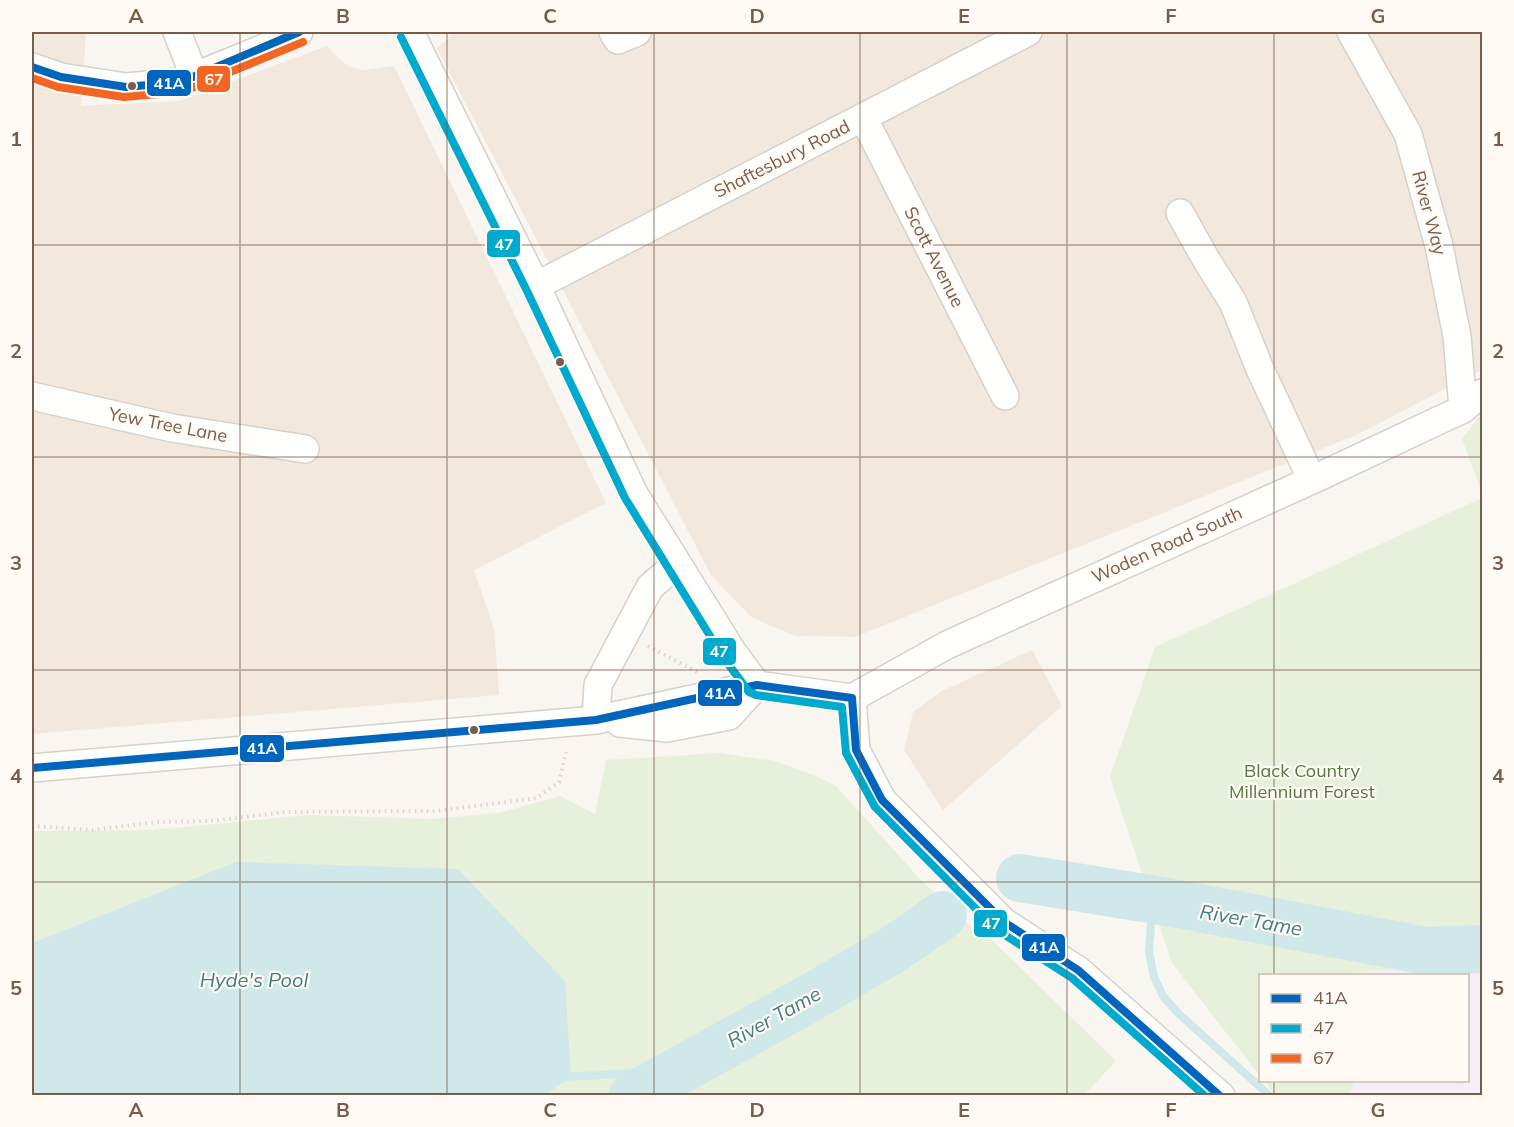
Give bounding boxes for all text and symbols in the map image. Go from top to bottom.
text: A [129,3,144,28]
text: B [336,3,350,28]
text: C [543,3,557,28]
text: D [749,3,765,28]
text: E [958,3,970,28]
text: F [1165,3,1177,28]
text: G [1371,3,1385,28]
line badge: 67 [196,65,231,93]
line badge: 41A [146,69,192,97]
text: 67 [204,69,224,89]
text: 41A [153,73,185,93]
unlabelled marker [126,80,138,92]
street label: Shaftesbury Road [710,114,854,203]
text: 1 [10,126,22,151]
text: 1 [1492,126,1504,151]
street label: River Way [1407,168,1452,258]
street label: Scott Avenue [899,203,970,311]
line badge: 47 [486,229,521,258]
text: 47 [494,234,514,254]
text: 2 [10,338,22,363]
text: 2 [1492,338,1504,363]
unlabelled marker [554,356,566,368]
street label: Yew Tree Lane [106,402,230,447]
street label: Woden Road South [1088,501,1246,588]
text: 3 [10,550,22,575]
text: 3 [1492,550,1504,575]
line badge: 47 [702,637,737,666]
text: 47 [709,641,729,661]
line badge: 41A [697,679,743,707]
text: 41A [704,683,736,703]
unlabelled marker [468,724,480,736]
line badge: 41A [239,734,285,763]
text: 41A [246,738,278,758]
park label: Black Country Millennium Forest [1229,759,1375,803]
text: 4 [10,763,22,788]
text: 4 [1492,763,1504,788]
water label: River Tame [1198,898,1304,941]
line badge: 47 [973,909,1008,938]
text: 47 [981,913,1001,933]
line badge: 41A [1021,933,1066,962]
text: 41A [1028,937,1060,957]
water label: Hyde's Pool [200,967,308,992]
legend [1259,974,1469,1082]
text: 5 [10,975,22,1000]
text: 5 [1492,975,1504,1000]
water label: River Tame [722,981,825,1053]
text: 41A [1313,986,1348,1009]
text: 47 [1313,1016,1335,1039]
text: 67 [1313,1046,1335,1069]
text: A [129,1097,144,1122]
text: B [336,1097,350,1122]
text: C [543,1097,557,1122]
text: D [749,1097,765,1122]
text: E [958,1097,970,1122]
text: F [1165,1097,1177,1122]
text: G [1371,1097,1385,1122]

